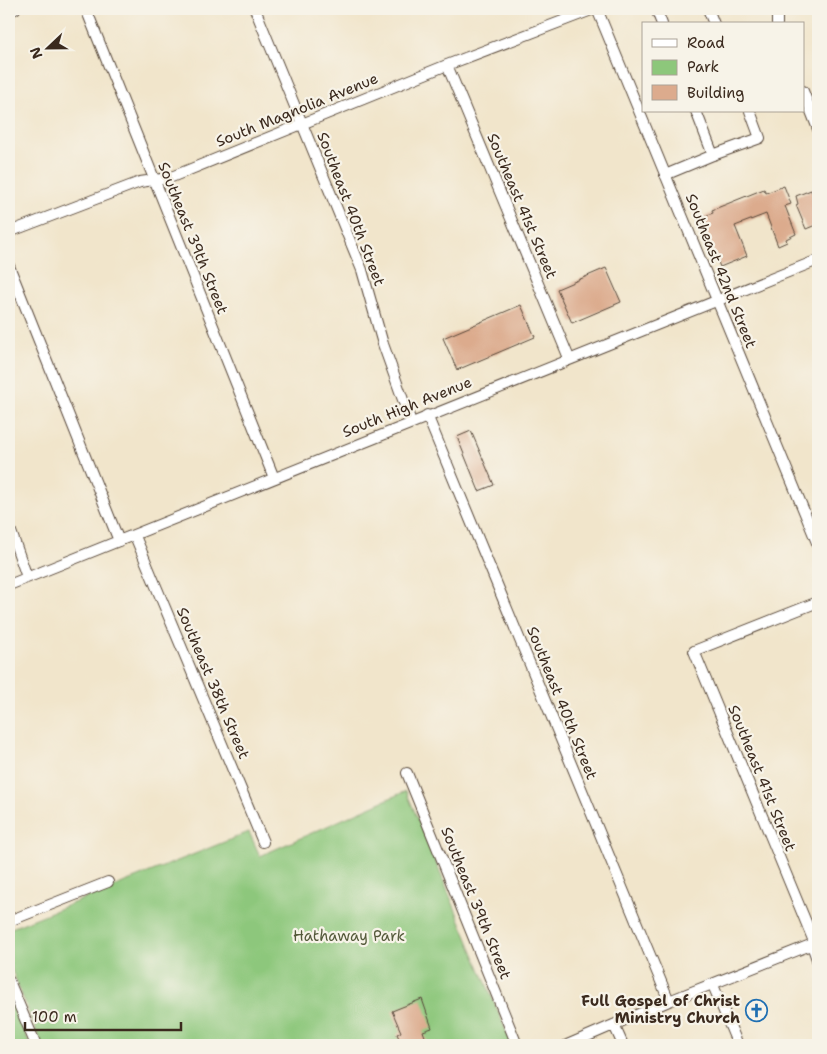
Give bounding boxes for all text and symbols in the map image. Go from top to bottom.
north arrow [22,22,72,72]
legend [642,22,804,112]
text: Road [687,33,725,53]
text: N [26,44,46,61]
text: Park [687,57,719,77]
street label: South Magnolia Avenue [213,68,381,152]
text: Building [687,83,744,103]
street label: Southeast 40th Street [312,129,390,289]
street label: Southeast 41st Street [482,130,562,282]
street label: Southeast 39th Street [153,159,233,317]
street label: Southeast 42nd Street [681,191,761,351]
street label: South High Avenue [339,372,475,442]
street label: Southeast 38th Street [172,604,254,762]
street label: Southeast 40th Street [522,623,602,783]
street label: Southeast 41st Street [723,702,801,854]
street label: Southeast 39th Street [436,824,516,982]
park label: Hathaway Park [293,926,405,946]
place label: Full Gospel of Christ Ministry Church [581,991,740,1028]
church icon: Full Gospel of Christ Ministry Church [744,998,768,1022]
scale bar [25,999,181,1031]
text: 100 m [32,1007,77,1027]

